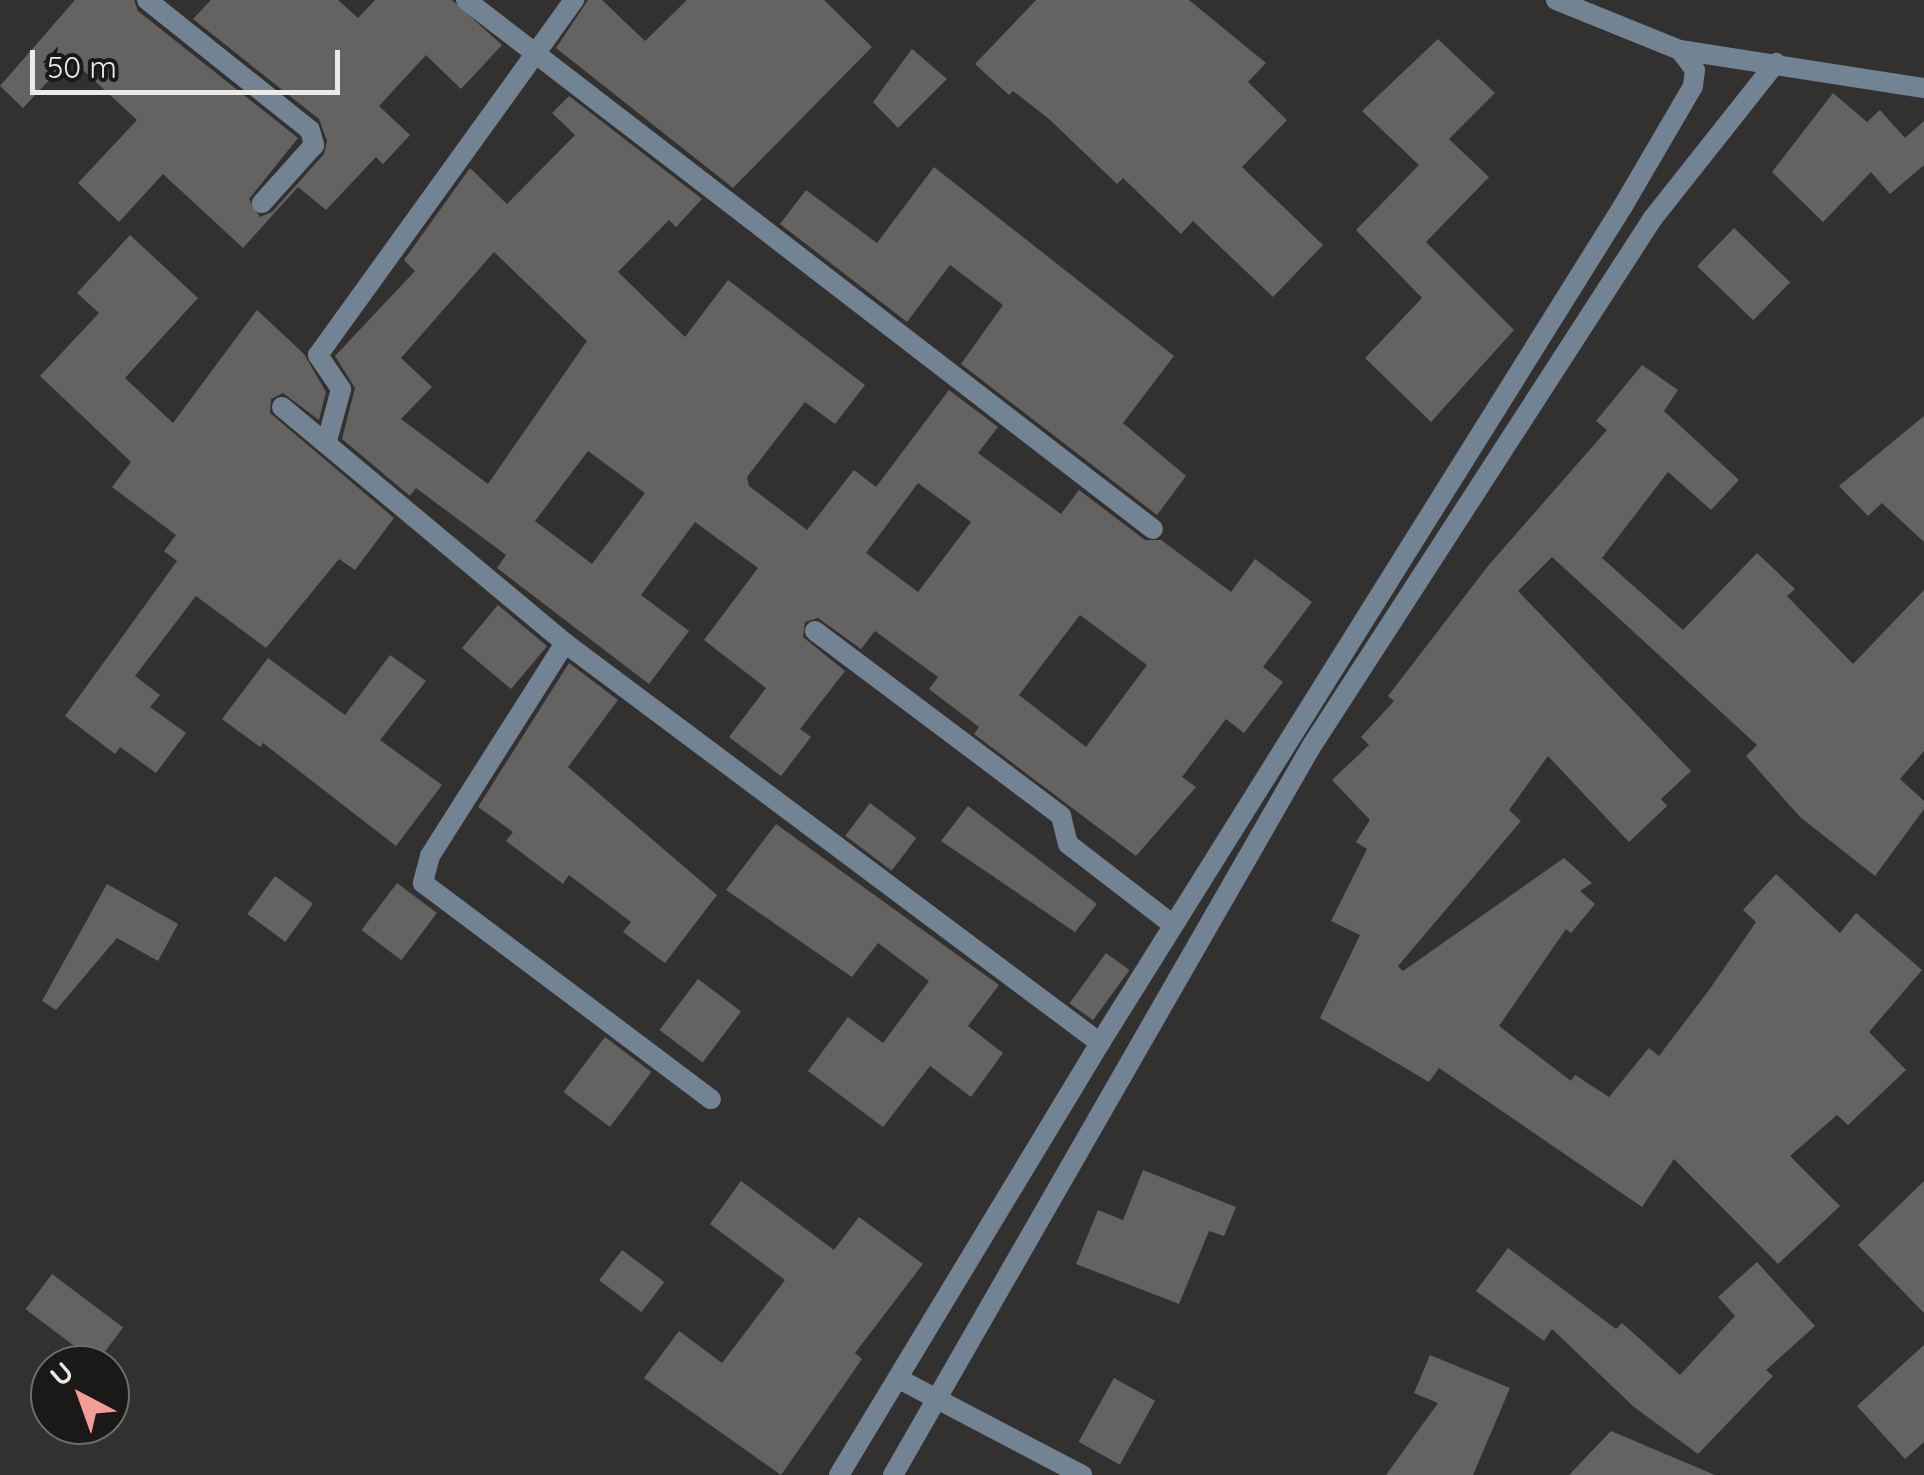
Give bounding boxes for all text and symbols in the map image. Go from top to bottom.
scale bar [35,30,345,92]
text: 50 m [47,48,117,86]
north arrow [30,1345,130,1445]
text: U [42,1354,80,1393]

